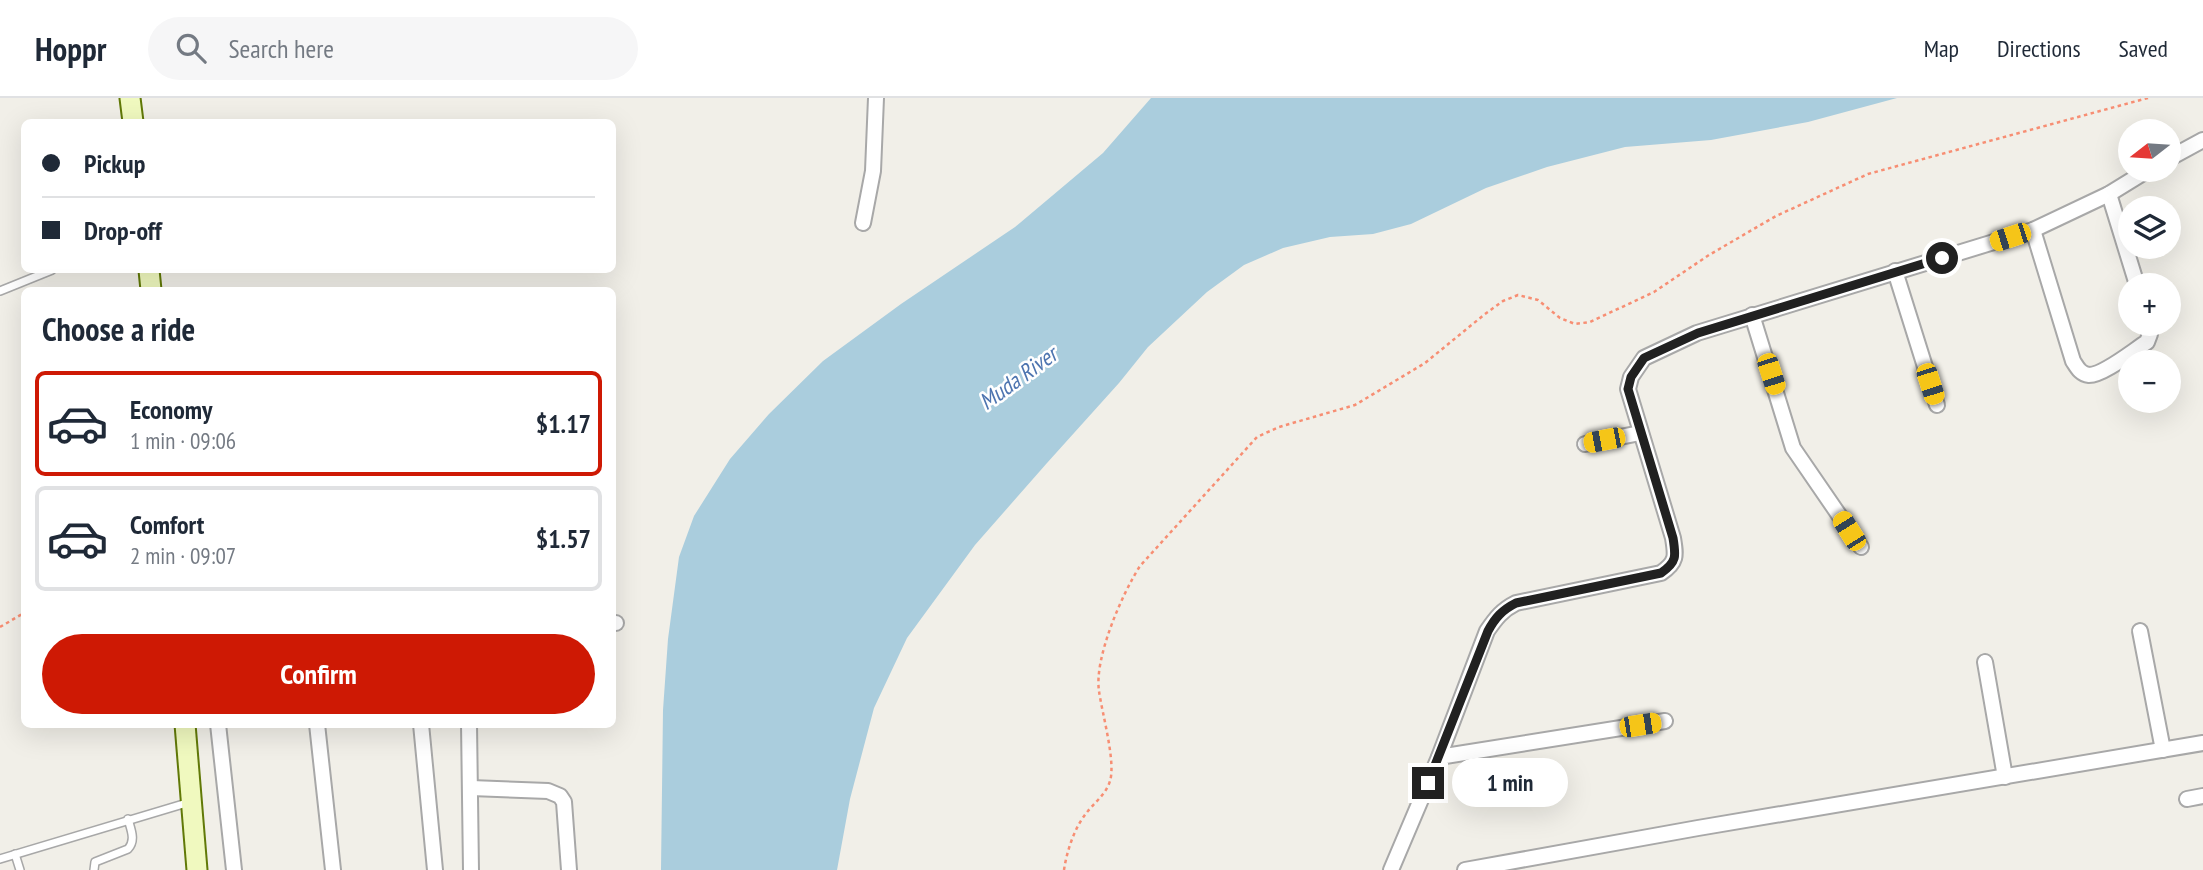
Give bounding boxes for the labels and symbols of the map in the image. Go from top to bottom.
north arrow [2118,119,2180,182]
car [1987,221,2034,253]
route start [1926,242,1958,274]
water label: Muda River [973,337,1065,416]
car [1755,351,1788,397]
car [1914,361,1947,407]
car [1582,426,1627,454]
car [1829,508,1870,554]
car [1618,711,1663,739]
callout: 1 min [1452,758,1568,808]
route end [1412,767,1444,799]

